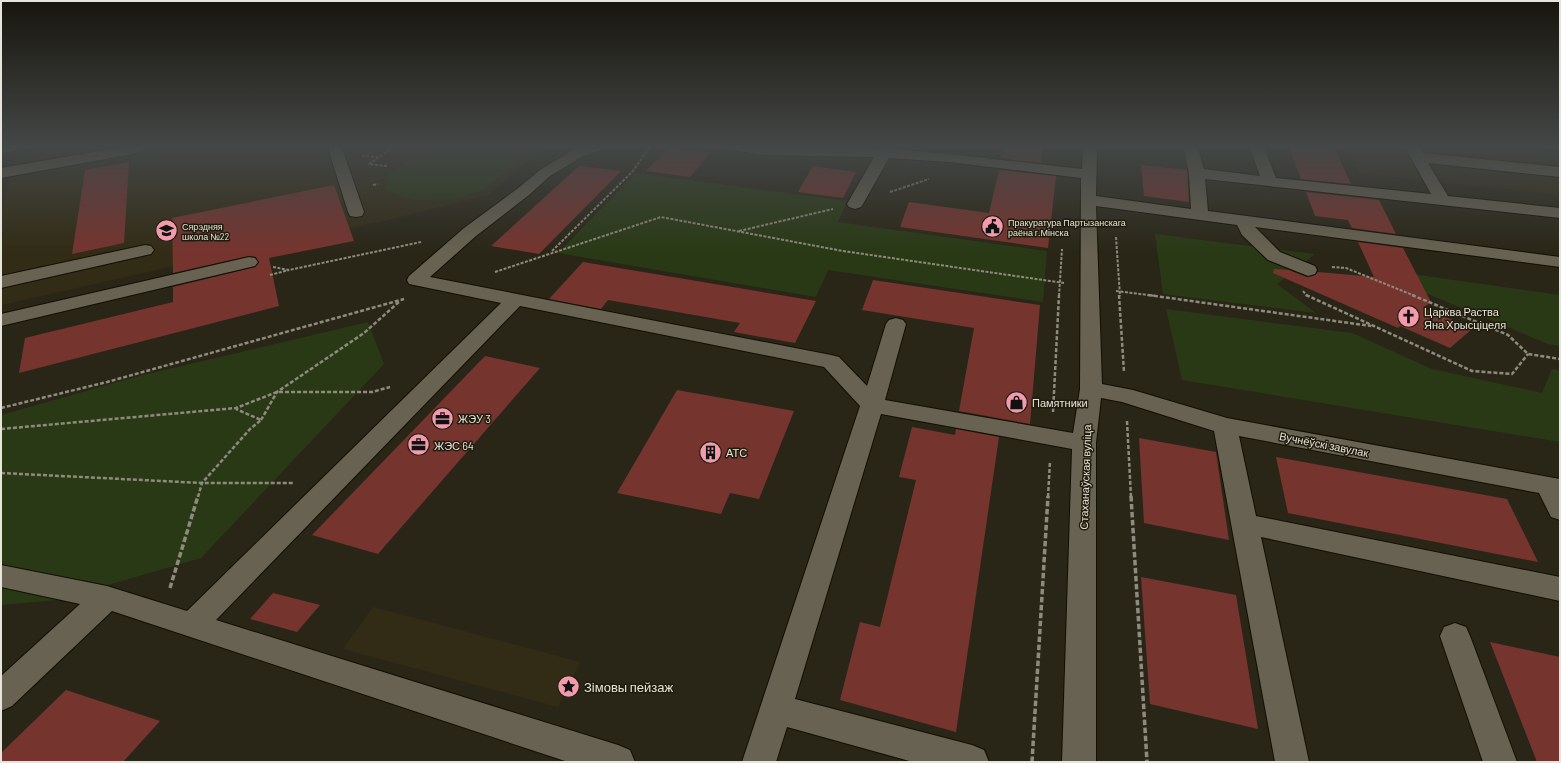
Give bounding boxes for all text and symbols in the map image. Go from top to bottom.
public building icon: Пракуратура Партызанскага раёна г.Мінска [979,214,1005,240]
place label: Пракуратура Партызанскага раёна г.Мінска [1008,217,1126,238]
school or university icon: Сярэдняя школа №22 [154,218,180,244]
place label: Сярэдняя школа №22 [182,221,230,242]
church icon: Царква Раства Яна Хрысціцеля [1396,304,1422,330]
place label: Царква Раства Яна Хрысціцеля [1424,305,1506,331]
shop icon: Памятники [1004,389,1030,415]
place label: Памятники [1032,396,1088,409]
office icon: ЖЭУ 3 [430,405,456,431]
place label: ЖЭУ 3 [458,412,491,425]
street label: Стаханаўская вуліца [1077,423,1093,530]
street label: Вучнёўскі завулак [1278,429,1370,459]
office icon: ЖЭС 64 [405,432,431,458]
place label: ЖЭС 64 [434,439,474,452]
building icon: АТС [697,439,723,465]
place label: АТС [726,446,747,459]
place icon: Зімовы пейзаж [555,674,581,700]
place label: Зімовы пейзаж [584,679,673,695]

